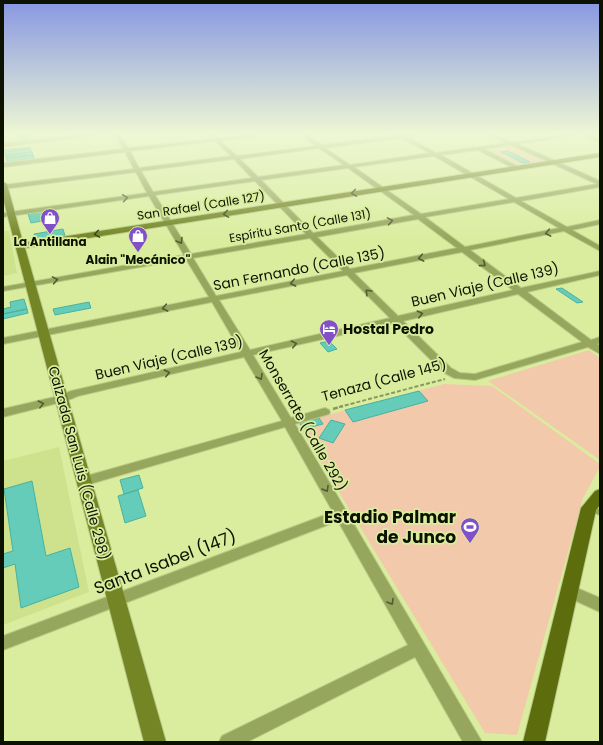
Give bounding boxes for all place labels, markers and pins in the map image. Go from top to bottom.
shop icon: La Antillana [39,207,61,235]
shop icon: Alain "Mecánico" [127,225,149,253]
place label: La Antillana [13,233,87,250]
place label: Alain "Mecánico" [86,251,191,268]
hotel icon: Hostal Pedro [318,318,340,346]
place label: Hostal Pedro [343,319,434,339]
place label: Estadio Palmar de Junco [324,505,456,549]
sports icon: Estadio Palmar de Junco [459,516,481,544]

